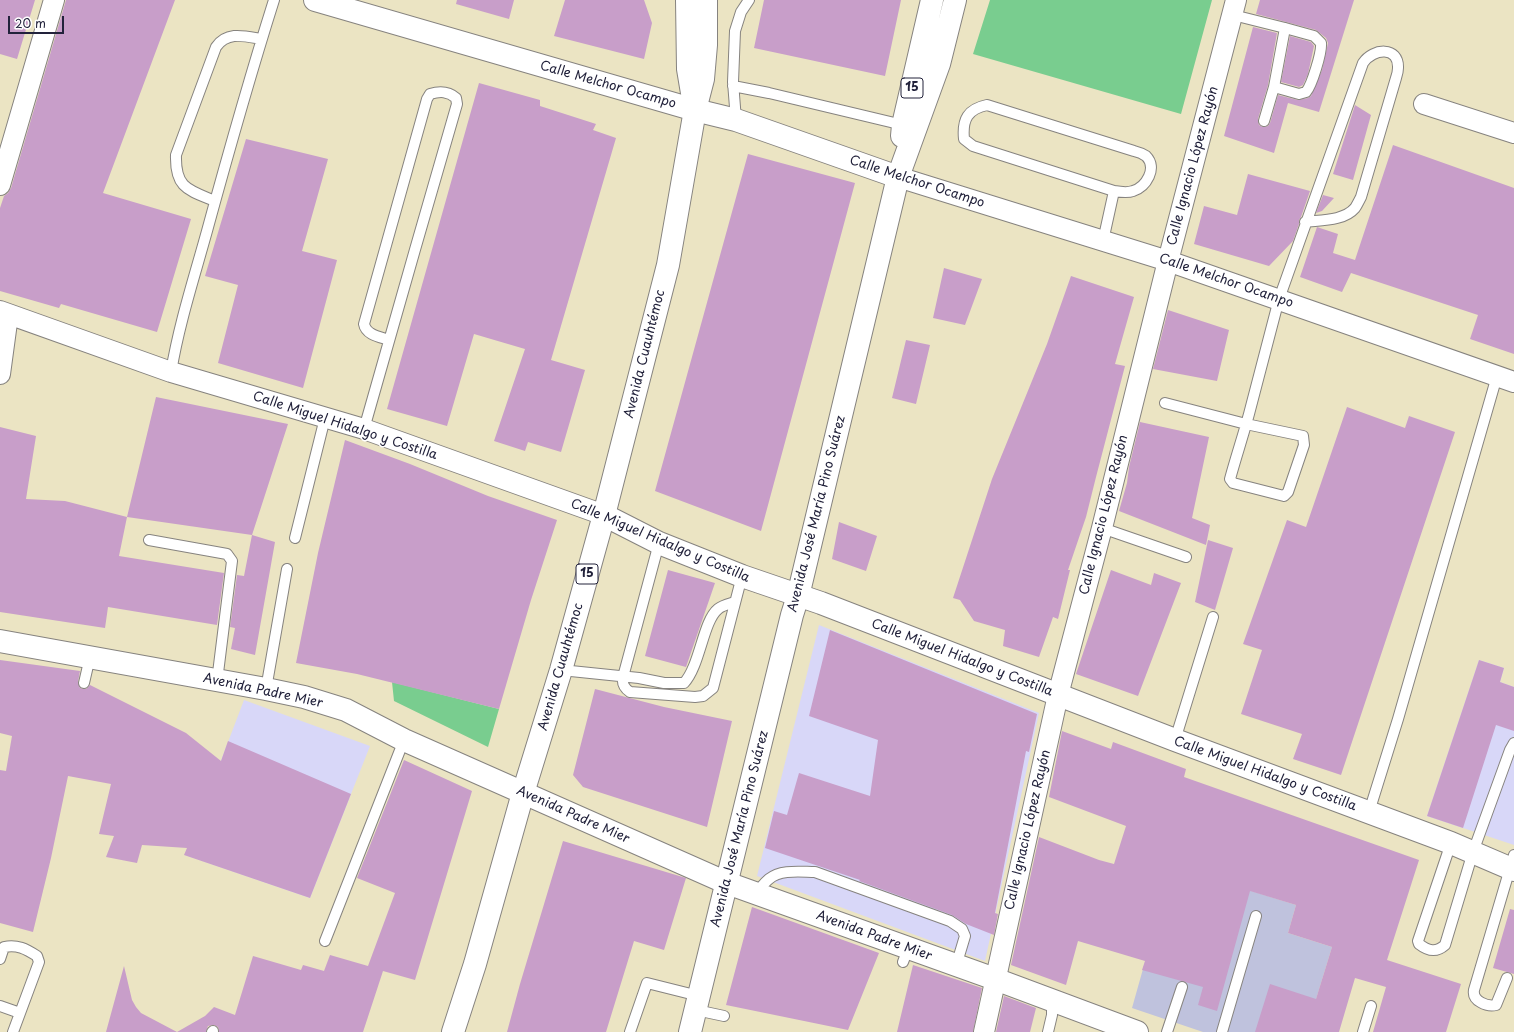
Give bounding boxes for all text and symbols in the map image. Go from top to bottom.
scale bar [10,8,66,34]
text: 20 m [15,14,46,32]
street label: Calle Melchor Ocampo [538,58,678,112]
road number: 15 [901,78,923,98]
street label: Calle Ignacio López Rayón [1164,85,1222,247]
street label: Calle Melchor Ocampo [848,153,986,211]
street label: Calle Melchor Ocampo [1157,251,1295,311]
street label: Avenida Cuauhtémoc [622,288,668,420]
street label: Calle Miguel Hidalgo y Costilla [251,389,439,463]
street label: Avenida José María Pino Suárez [785,414,849,614]
street label: Calle Ignacio López Rayón [1077,434,1131,596]
street label: Calle Miguel Hidalgo y Costilla [568,496,752,586]
road number: 15 [576,564,598,584]
street label: Avenida Cuauhtémoc [535,602,587,732]
street label: Calle Miguel Hidalgo y Costilla [869,616,1055,700]
street label: Avenida Padre Mier [202,671,324,711]
street label: Avenida José María Pino Suárez [708,729,772,929]
street label: Calle Miguel Hidalgo y Costilla [1172,734,1358,814]
street label: Calle Ignacio López Rayón [1002,748,1054,912]
street label: Avenida Padre Mier [514,783,632,847]
street label: Avenida Padre Mier [814,908,934,964]

